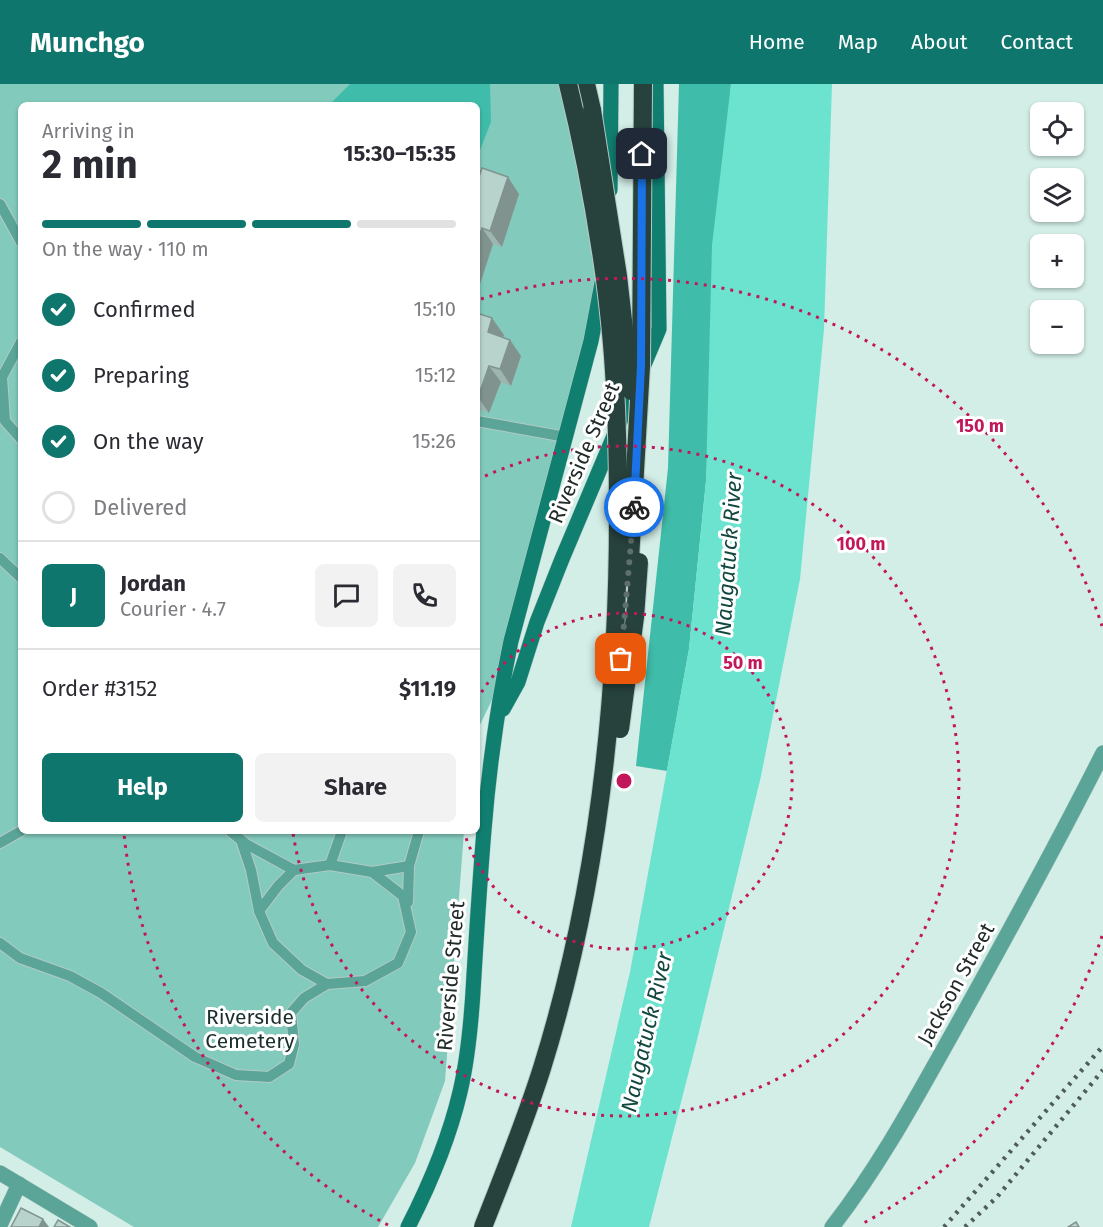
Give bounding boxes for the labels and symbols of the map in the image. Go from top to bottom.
pin [616,128,667,179]
street label: Riverside Street [543,378,626,527]
text: 150 m [956,415,1004,437]
water label: Naugatuck River [709,471,748,637]
courier [604,477,664,537]
text: 100 m [837,533,885,555]
pin [595,633,646,684]
text: 50 m [723,652,763,674]
centre of rings [614,771,634,791]
street label: Riverside Street [431,900,471,1052]
street label: Jackson Street [912,918,1000,1050]
water label: Naugatuck River [615,949,678,1115]
park label: Riverside Cemetery [205,1004,295,1054]

